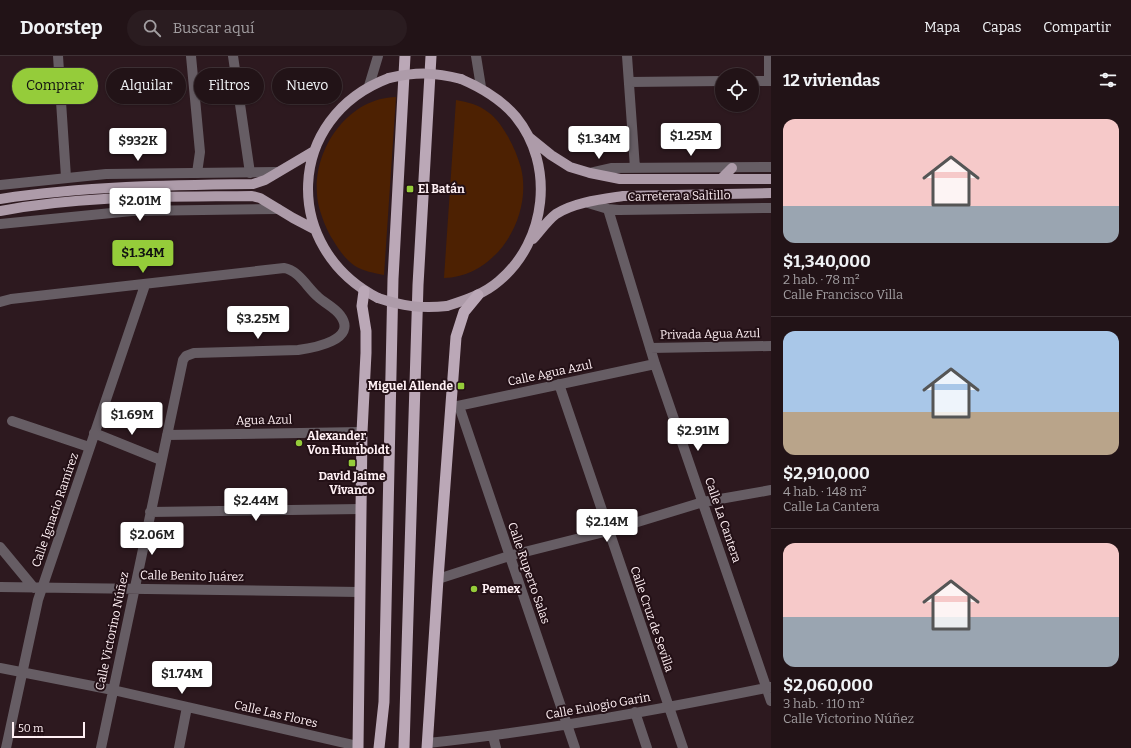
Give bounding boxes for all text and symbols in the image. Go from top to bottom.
search box [127,10,407,46]
text: Doorstep [20,16,103,39]
icon: search [141,17,163,39]
text: Buscar aquí [173,19,254,37]
text: Mapa [924,19,960,36]
text: Capas [982,19,1021,36]
text: Compartir [1043,19,1111,36]
chip: Comprar [12,68,98,104]
chip: Alquilar [106,68,186,104]
chip: Filtros [194,68,264,104]
chip: Nuevo [272,68,342,104]
map controls [715,68,759,112]
button: locate [715,68,759,112]
icon: filters [1097,69,1119,91]
text: 12 viviendas [783,70,880,91]
pin: $1.25M [658,123,724,157]
pin: $1.34M [566,126,632,160]
pin: $932K [110,128,166,162]
text: $1.25M [670,128,712,143]
text: $1.34M [577,131,621,146]
text: $932K [118,133,158,148]
icon: home [915,145,987,217]
place label: El Batán [418,182,465,196]
marker: El Batán [405,184,415,194]
pin: $2.01M [107,188,173,222]
street label: Carretera a Saltillo [627,188,731,204]
text: $2.01M [119,193,161,208]
pin: $1.34M [110,240,176,274]
text: $1.34M [121,245,165,260]
text: $1,340,000 [783,251,871,272]
text: 2 hab. · 78 m² [783,272,860,287]
text: Calle Francisco Villa [783,287,903,302]
pin: $3.25M [225,306,291,340]
text: $3.25M [236,311,280,326]
street label: Privada Agua Azul [660,326,761,342]
street label: Calle Agua Azul [506,357,594,389]
icon: home [915,357,987,429]
place label: Miguel Allende [368,379,453,393]
marker: Miguel Allende [456,381,466,391]
pin: $1.69M [99,402,165,436]
text: $1.69M [111,407,153,422]
street label: Agua Azul [236,413,293,427]
pin: $2.91M [665,418,731,452]
text: $2.91M [677,423,719,438]
place label: Alexander Von Humboldt [307,429,390,457]
marker: Alexander Von Humboldt [294,438,304,448]
street label: Calle Ignacio Ramírez [29,451,81,569]
marker: David Jaime Vivanco [347,458,357,468]
text: $2,910,000 [783,463,870,484]
place label: David Jaime Vivanco [319,469,386,497]
street label: Calle La Cantera [702,476,744,565]
text: 4 hab. · 148 m² [783,484,867,499]
pin: $2.44M [223,488,289,522]
text: $2.44M [233,493,279,508]
text: Calle La Cantera [783,499,880,514]
pin: $2.14M [574,509,640,543]
text: $2.14M [586,514,628,529]
street label: Calle Ruperto Salas [505,520,553,626]
pin: $2.06M [119,522,185,556]
text: $2.06M [130,527,174,542]
street label: Calle Cruz de Sevilla [627,564,677,674]
street label: Calle Benito Juárez [140,568,244,584]
icon: home [915,569,987,641]
street label: Calle Victorino Núñez [93,570,131,692]
place label: Pemex [482,582,521,596]
marker: Pemex [469,584,479,594]
pin: $1.74M [149,661,215,695]
text: $1.74M [161,666,203,681]
text: $2,060,000 [783,675,873,696]
street label: Calle Eulogio Garin [545,690,652,722]
text: 3 hab. · 110 m² [783,696,865,711]
street label: Calle Las Flores [233,698,319,730]
text: Calle Victorino Núñez [783,711,914,726]
scale bar [12,720,85,739]
text: 50 m [18,722,44,735]

